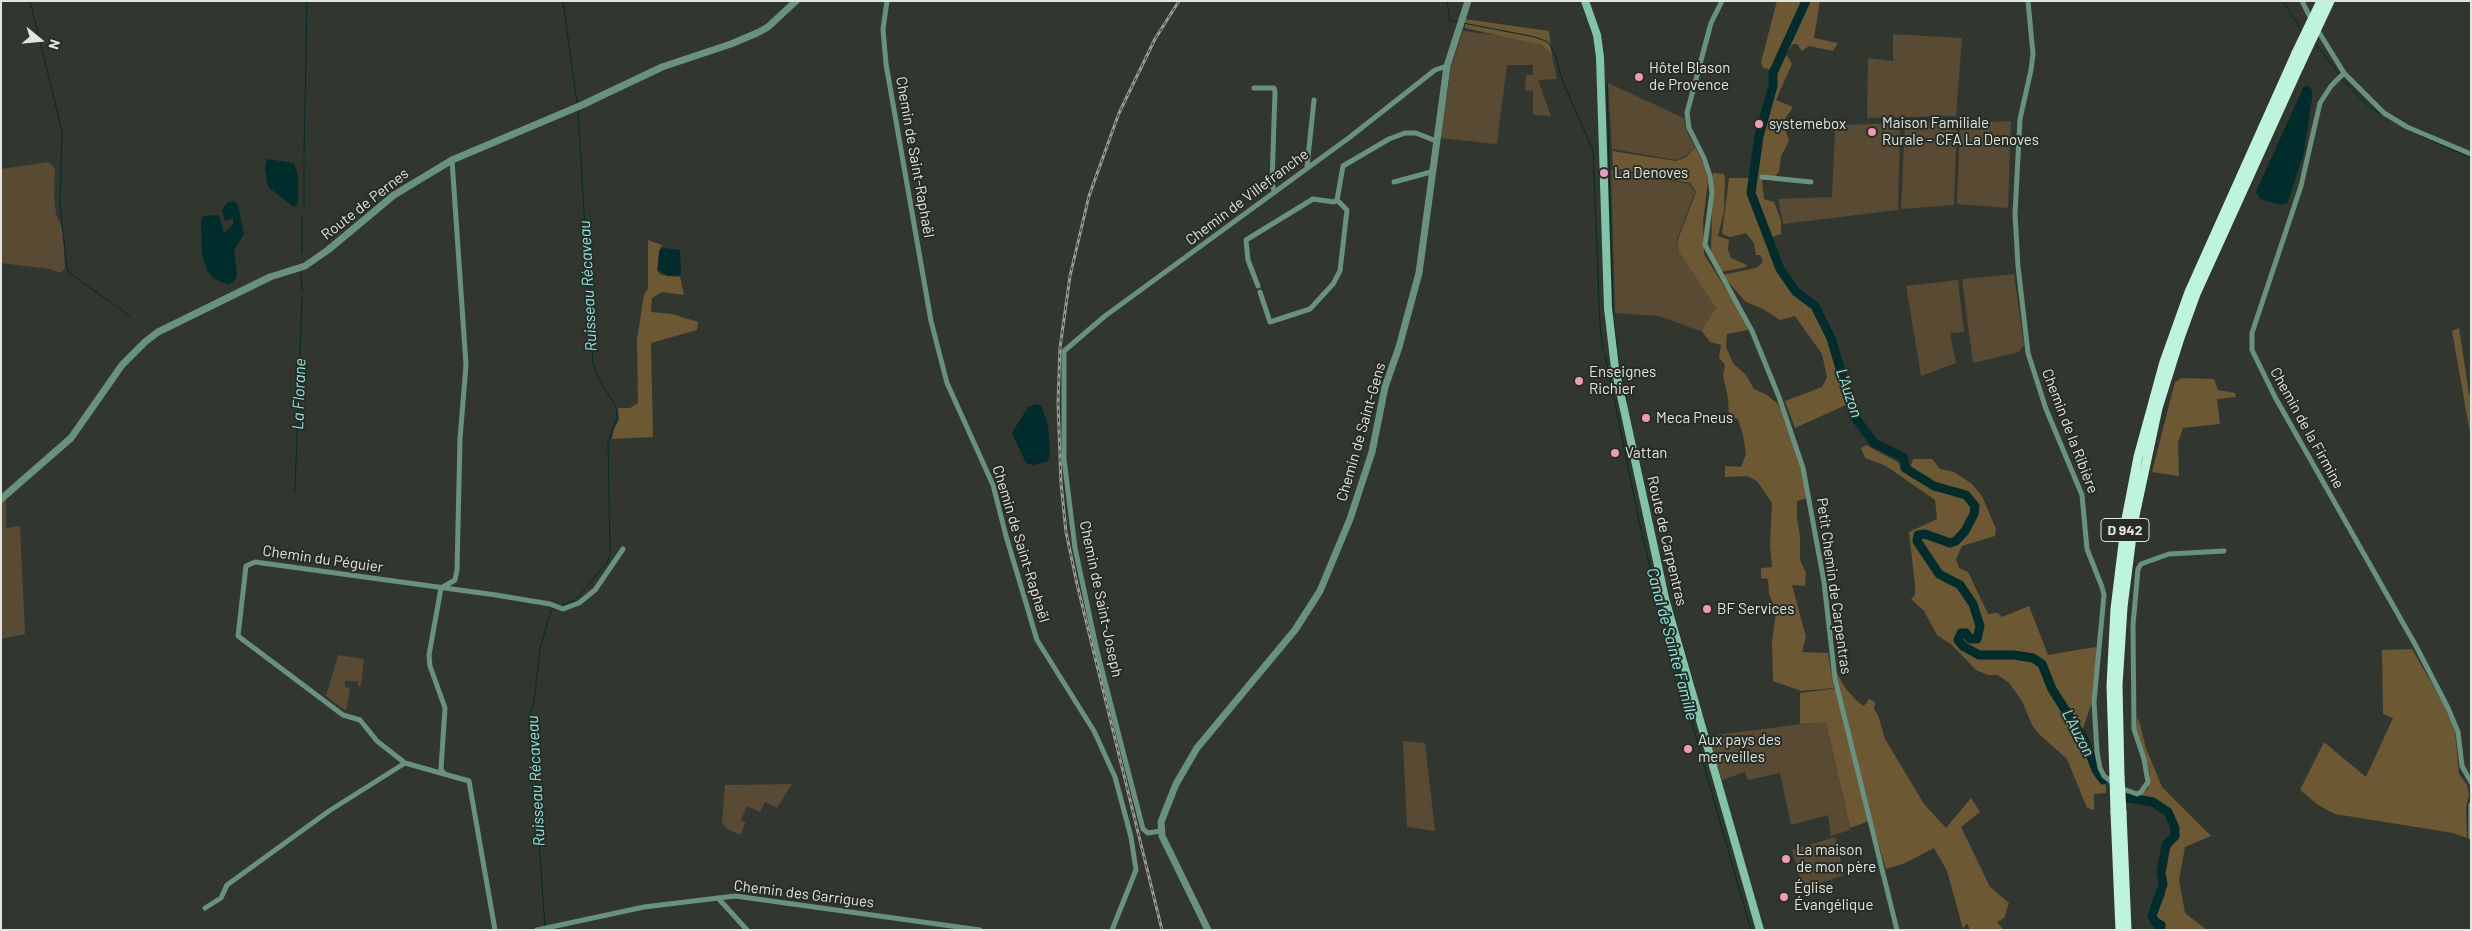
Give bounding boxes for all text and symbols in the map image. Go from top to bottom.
north arrow [15,15,65,65]
text: N [45,38,64,51]
place label: Hôtel Blason de Provence [1649,59,1730,94]
marker: Hôtel Blason de Provence [1633,71,1645,83]
street label: Chemin de Saint-Raphaël [892,75,938,239]
place label: Maison Familiale Rurale - CFA La Denoves [1882,114,2039,149]
place label: systemebox [1769,115,1846,133]
marker: systemebox [1753,118,1765,130]
marker: Maison Familiale Rurale - CFA La Denoves [1866,126,1878,138]
street label: Chemin de Villefranche [1182,145,1312,249]
street label: Route de Pernes [318,164,412,244]
place label: La Denoves [1614,164,1688,182]
marker: La Denoves [1598,167,1610,179]
water label: Ruisseau Récaveau [575,220,601,352]
water label: La Florane [288,358,310,430]
street label: Chemin de Saint-Gens [1333,361,1389,503]
place label: Enseignes Richier [1589,363,1656,398]
street label: Chemin de la Firmine [2266,364,2348,492]
water label: L'Auzon [1832,366,1866,420]
street label: Chemin de la Ribière [2038,366,2102,496]
marker: Enseignes Richier [1573,375,1585,387]
place label: Meca Pneus [1656,409,1733,427]
marker: Meca Pneus [1640,412,1652,424]
place label: Vattan [1625,444,1667,462]
marker: Vattan [1609,447,1621,459]
street label: Chemin de Saint-Raphaël [989,463,1053,625]
street label: Route de Carpentras [1643,474,1691,608]
street label: Petit Chemin de Carpentras [1813,497,1855,675]
road number: D 942 [2101,518,2149,542]
street label: Chemin de Saint-Joseph [1076,519,1126,679]
street label: Chemin du Péguier [262,542,384,576]
water label: Canal de Sainte Famille [1642,566,1702,722]
place label: BF Services [1717,600,1794,618]
marker: BF Services [1701,603,1713,615]
water label: L'Auzon [2058,706,2098,760]
water label: Ruisseau Récaveau [523,715,549,847]
place label: Aux pays des merveilles [1698,731,1781,766]
marker: Aux pays des merveilles [1682,743,1694,755]
place label: La maison de mon père [1796,841,1876,876]
marker: La maison de mon père [1780,853,1792,865]
street label: Chemin des Garrigues [733,876,875,912]
place label: Église Évangélique [1794,879,1873,914]
marker: Église Évangélique [1778,891,1790,903]

